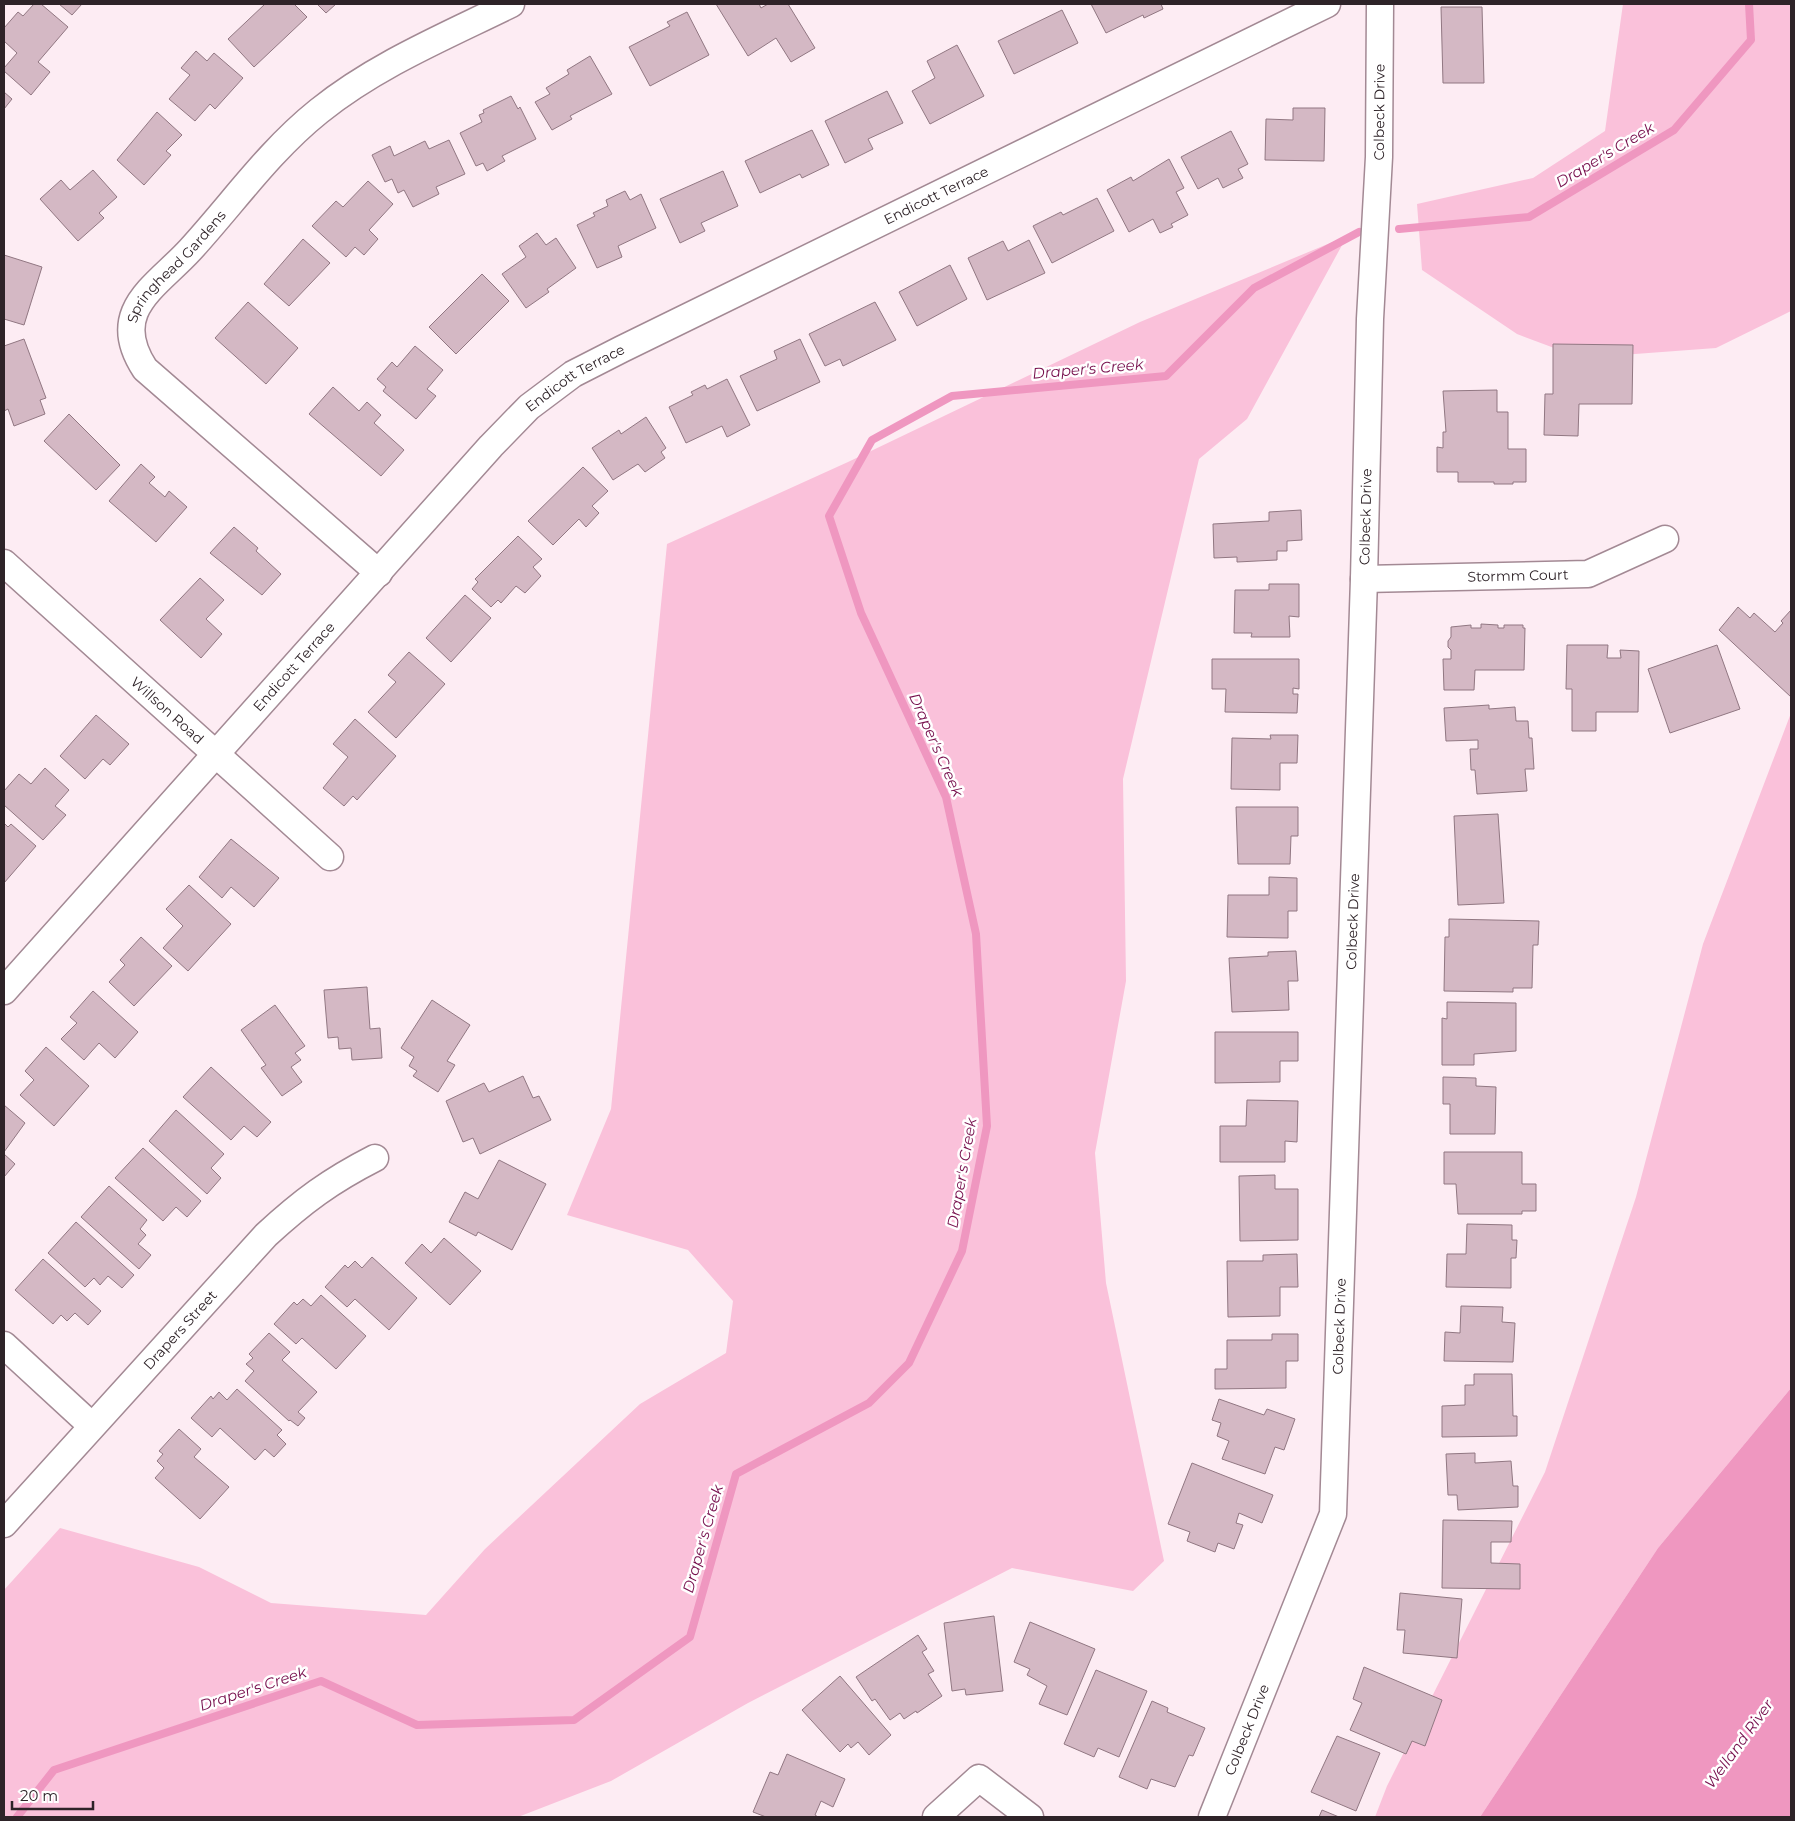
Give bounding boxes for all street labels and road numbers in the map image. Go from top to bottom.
street label: Colbeck Drive [1370,64,1389,161]
street label: Endicott Terrace [881,162,991,229]
street label: Springhead Gardens [123,206,230,325]
street label: Endicott Terrace [522,340,628,416]
street label: Colbeck Drive [1355,468,1376,565]
street label: Stormm Court [1467,565,1569,586]
street label: Endicott Terrace [249,618,339,715]
street label: Willson Road [127,673,208,748]
street label: Colbeck Drive [1342,873,1363,970]
street label: Colbeck Drive [1329,1278,1350,1375]
street label: Drapers Street [139,1286,221,1373]
street label: Colbeck Drive [1221,1681,1273,1778]

